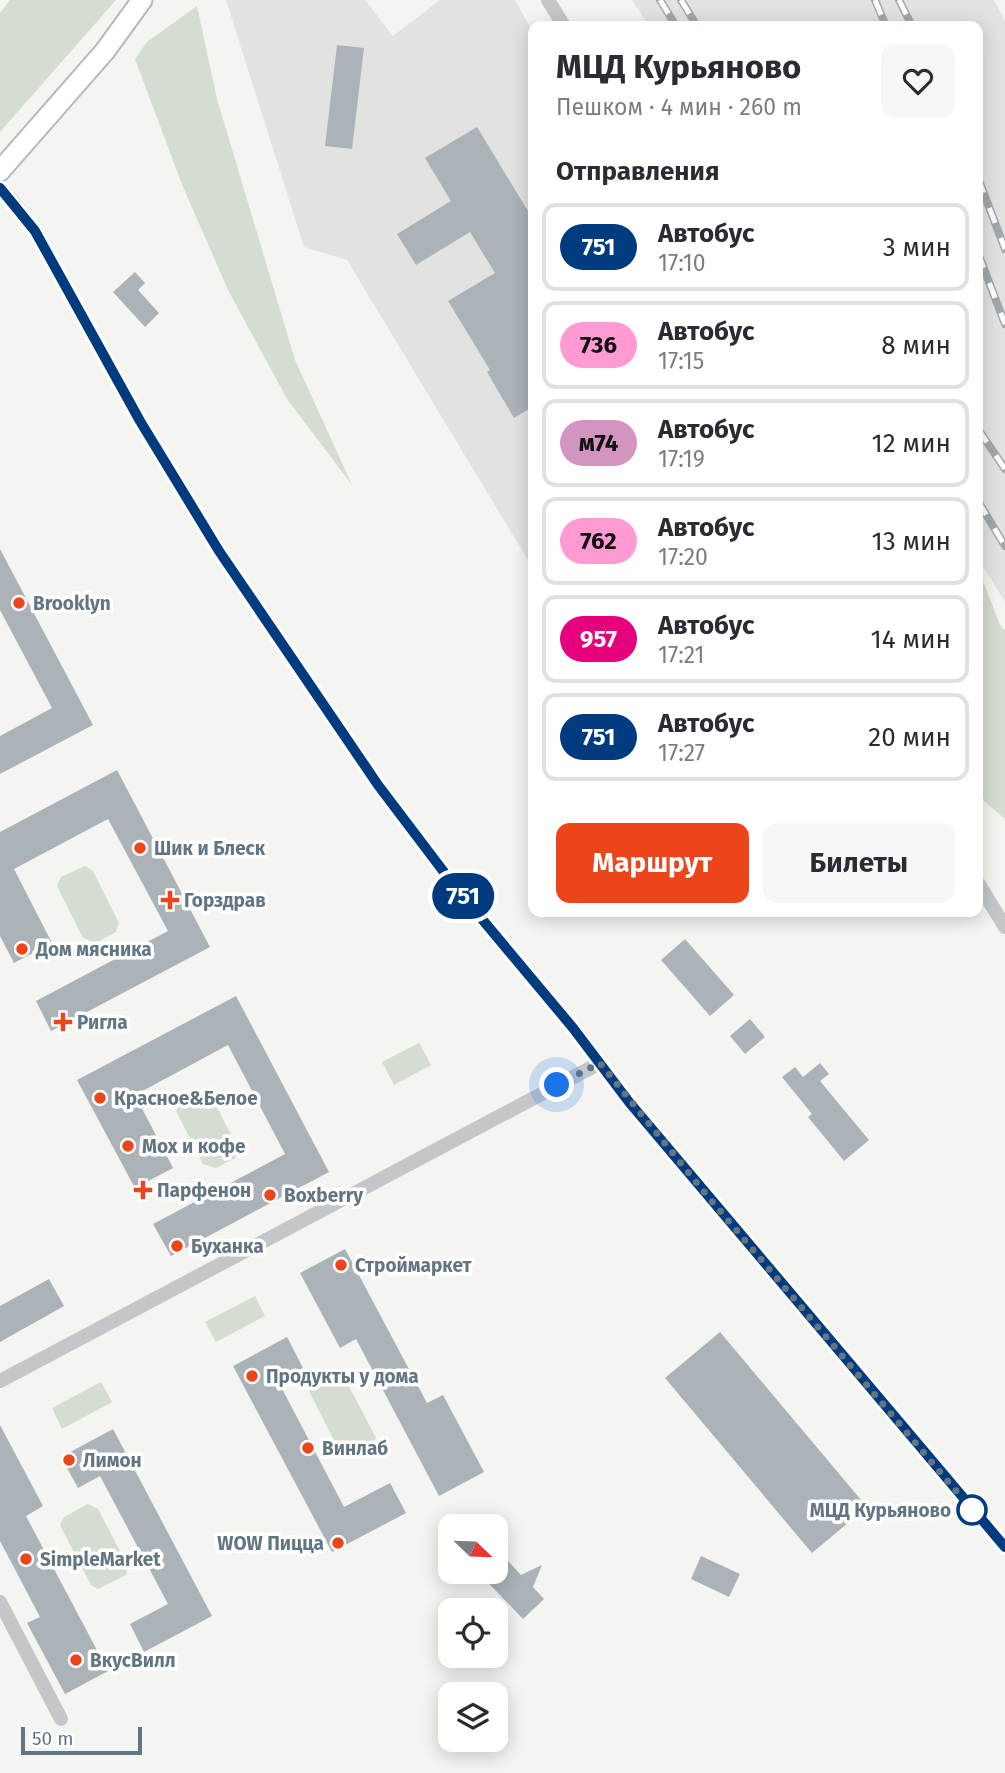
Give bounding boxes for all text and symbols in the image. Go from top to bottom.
button: heart [881,44,955,118]
text: МЦД Курьяново [556,47,801,87]
text: Пешком · 4 мин · 260 m [556,93,802,121]
text: Отправления [556,156,719,187]
text: Автобус [658,218,755,249]
text: 3 мин [883,232,951,263]
text: 751 [582,233,615,261]
text: 17:10 [658,249,706,277]
text: Автобус [658,316,755,347]
text: 8 мин [881,330,951,361]
text: 736 [580,331,617,359]
text: 17:15 [658,347,704,375]
text: Автобус [658,414,755,445]
text: 12 мин [872,428,951,459]
text: м74 [579,429,618,457]
text: 17:19 [658,445,705,473]
text: Автобус [658,512,755,543]
text: 13 мин [871,526,951,557]
text: 762 [580,527,617,555]
text: 17:20 [658,543,708,571]
place label: Brooklyn [33,592,111,615]
marker: Brooklyn [11,595,27,611]
text: Автобус [658,610,755,641]
text: 14 мин [871,624,951,655]
text: 957 [580,625,617,653]
text: 17:21 [658,641,704,669]
text: Автобус [658,708,755,739]
text: 20 мин [868,722,951,753]
text: 751 [582,723,615,751]
text: 17:27 [658,739,705,767]
button: Маршрут [556,823,749,903]
button: Билеты [763,823,955,903]
place label: Шик и Блеск [154,837,266,860]
marker: Шик и Блеск [132,840,148,856]
line badge: 751 [423,873,503,919]
text: 751 [446,882,480,910]
place label: Горздрав [184,889,266,912]
marker: Горздрав [162,892,178,908]
place label: Дом мясника [35,938,152,961]
marker: Дом мясника [14,941,30,957]
place label: Ригла [77,1011,128,1034]
marker: Ригла [55,1014,71,1030]
your location [539,1067,574,1102]
place label: Красное&Белое [114,1087,258,1110]
marker: Красное&Белое [92,1090,108,1106]
place label: Мох и кофе [142,1135,245,1158]
marker: Мох и кофе [120,1138,136,1154]
place label: Парфенон [157,1179,251,1202]
marker: Парфенон [135,1182,151,1198]
place label: Boxberry [284,1184,363,1207]
marker: Boxberry [262,1187,278,1203]
place label: Буханка [191,1235,264,1258]
marker: Буханка [169,1238,185,1254]
place label: Строймаркет [355,1254,472,1277]
marker: Строймаркет [333,1257,349,1273]
place label: Продукты у дома [266,1365,419,1388]
marker: Продукты у дома [244,1368,260,1384]
place label: Винлаб [322,1437,388,1460]
marker: Винлаб [300,1440,316,1456]
place label: Лимон [83,1449,142,1472]
marker: Лимон [61,1452,77,1468]
marker: МЦД Курьяново [957,1495,987,1525]
place label: МЦД Курьяново [810,1499,951,1522]
north arrow [438,1514,508,1584]
map controls [438,1514,508,1752]
place label: WOW Пицца [217,1532,324,1555]
marker: WOW Пицца [330,1535,346,1551]
place label: SimpleMarket [40,1548,161,1571]
marker: SimpleMarket [18,1551,34,1567]
button: locate [438,1598,508,1668]
place label: ВкусВилл [90,1649,176,1672]
marker: ВкусВилл [68,1652,84,1668]
button: layers [438,1682,508,1752]
scale bar [21,1724,142,1756]
text: 50 m [32,1727,73,1750]

